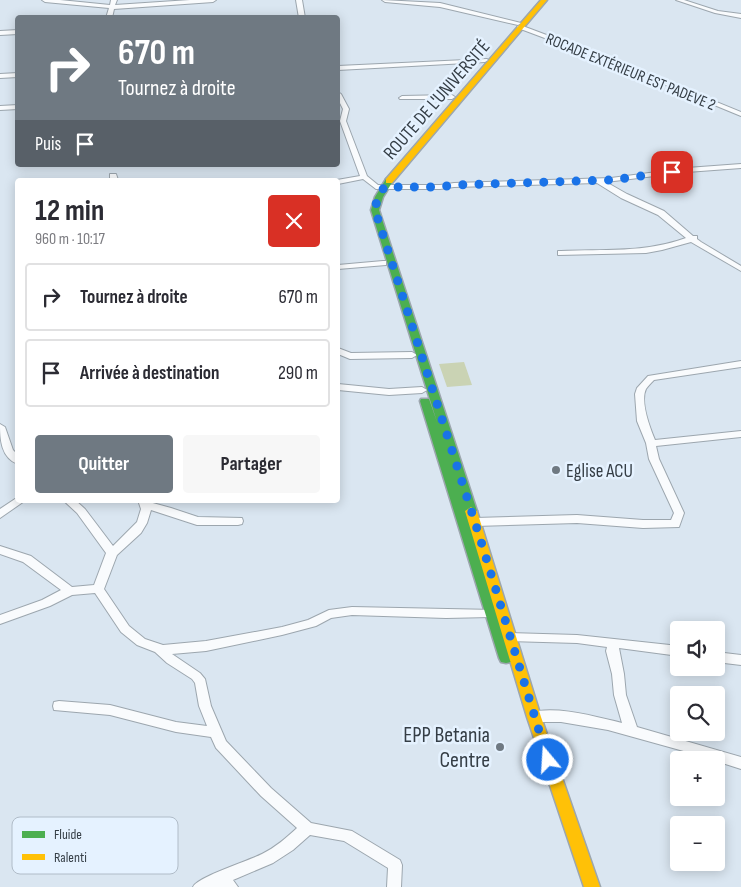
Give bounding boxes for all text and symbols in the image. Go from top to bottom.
street label: ROCADE EXTÉRIEUR EST PADEVE 2 [543,30,718,115]
text: 670 m [118,32,195,75]
icon: right [35,35,100,100]
street label: ROUTE DE L'UNIVERSITÉ [379,36,495,164]
text: Tournez à droite [118,75,235,102]
icon: arrive [71,130,99,158]
text: Puis [35,133,61,156]
pin [651,151,693,193]
icon: arrive [658,158,686,186]
text: 12 min [35,193,104,229]
button: close [268,195,320,247]
text: 960 m · 10:17 [35,230,105,249]
icon: right [37,283,65,311]
text: Tournez à droite [80,286,188,309]
text: 670 m [278,286,318,309]
icon: arrive [37,359,65,387]
text: Arrivée à destination [80,362,220,385]
text: 290 m [278,362,318,385]
button: Quitter [35,435,173,493]
button: Partager [183,435,320,493]
place label: Eglise ACU [566,460,633,483]
marker: Eglise ACU [550,464,562,476]
map controls [670,621,725,871]
button: sound [670,621,725,676]
button: search [670,686,725,741]
place label: EPP Betania Centre [403,722,490,774]
position arrow [521,733,573,785]
marker: EPP Betania Centre [494,741,506,753]
button: + [670,751,725,806]
button: − [670,816,725,871]
legend [12,817,178,874]
text: Fluide [54,826,82,843]
text: Ralenti [54,849,87,866]

